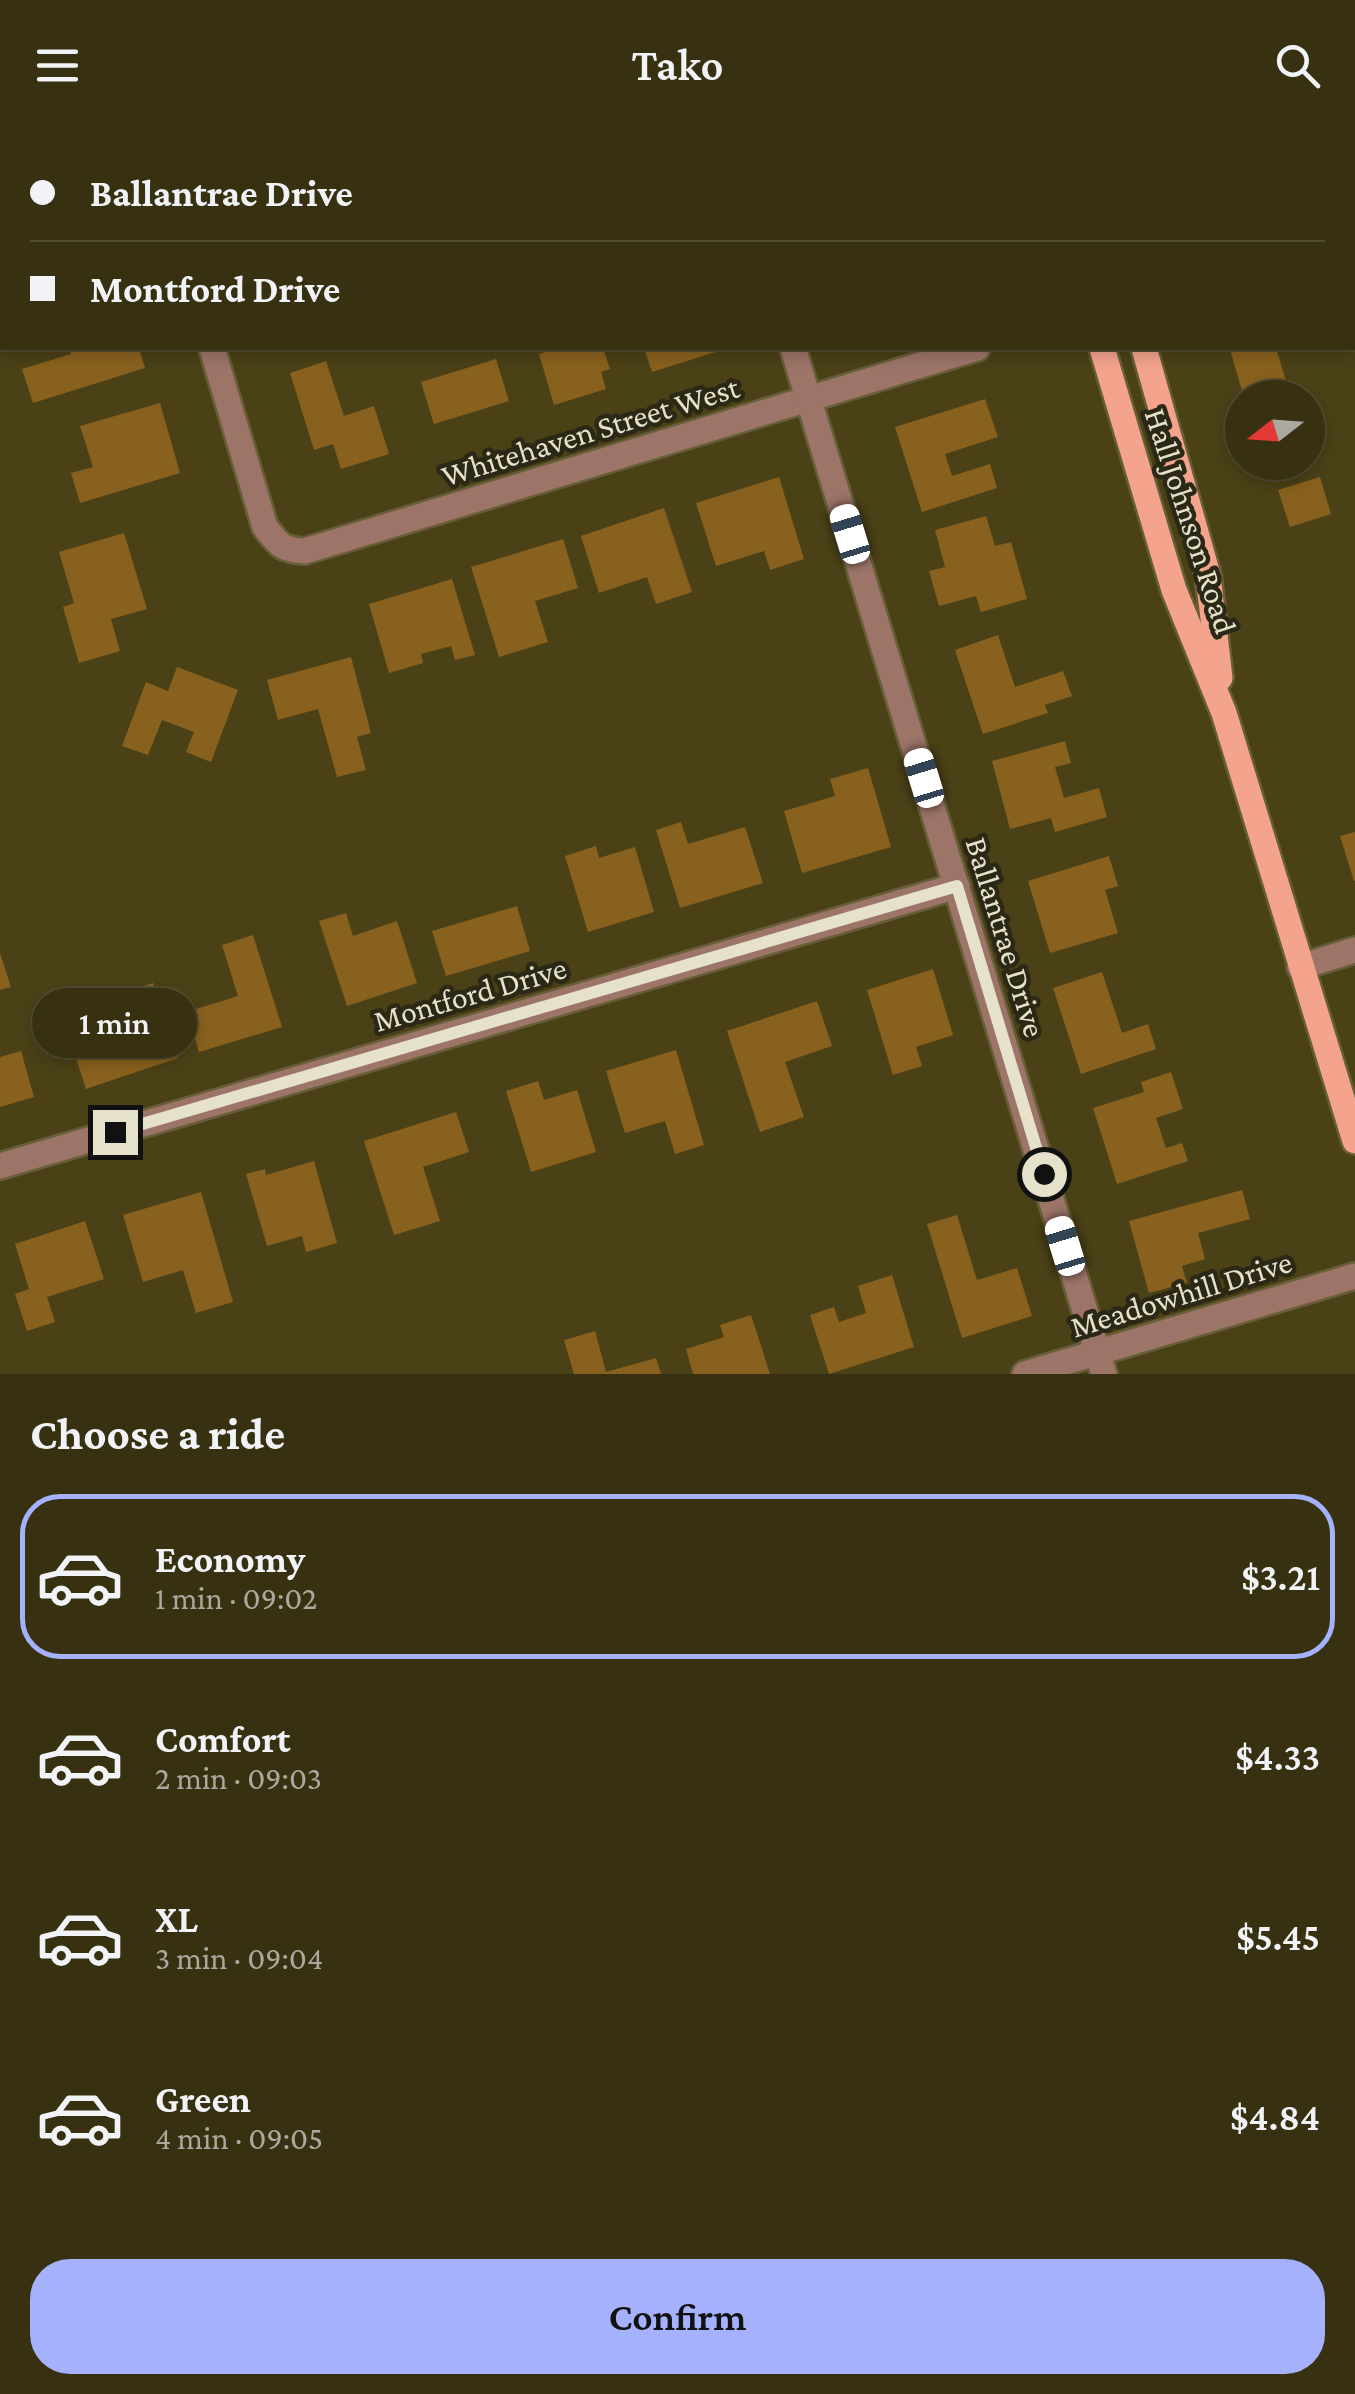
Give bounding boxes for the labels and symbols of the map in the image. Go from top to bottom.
street label: Whitehaven Street West [437,368,743,493]
north arrow [1225,380,1325,480]
street label: Hall Johnson Road [1138,404,1244,638]
car [827,501,873,567]
car [901,745,947,811]
street label: Ballantrae Drive [959,833,1053,1041]
street label: Montford Drive [370,949,570,1039]
callout: 1 min [32,987,198,1057]
route end [93,1110,138,1155]
route start [1022,1152,1067,1197]
car [1042,1213,1088,1279]
street label: Meadowhill Drive [1066,1243,1296,1345]

